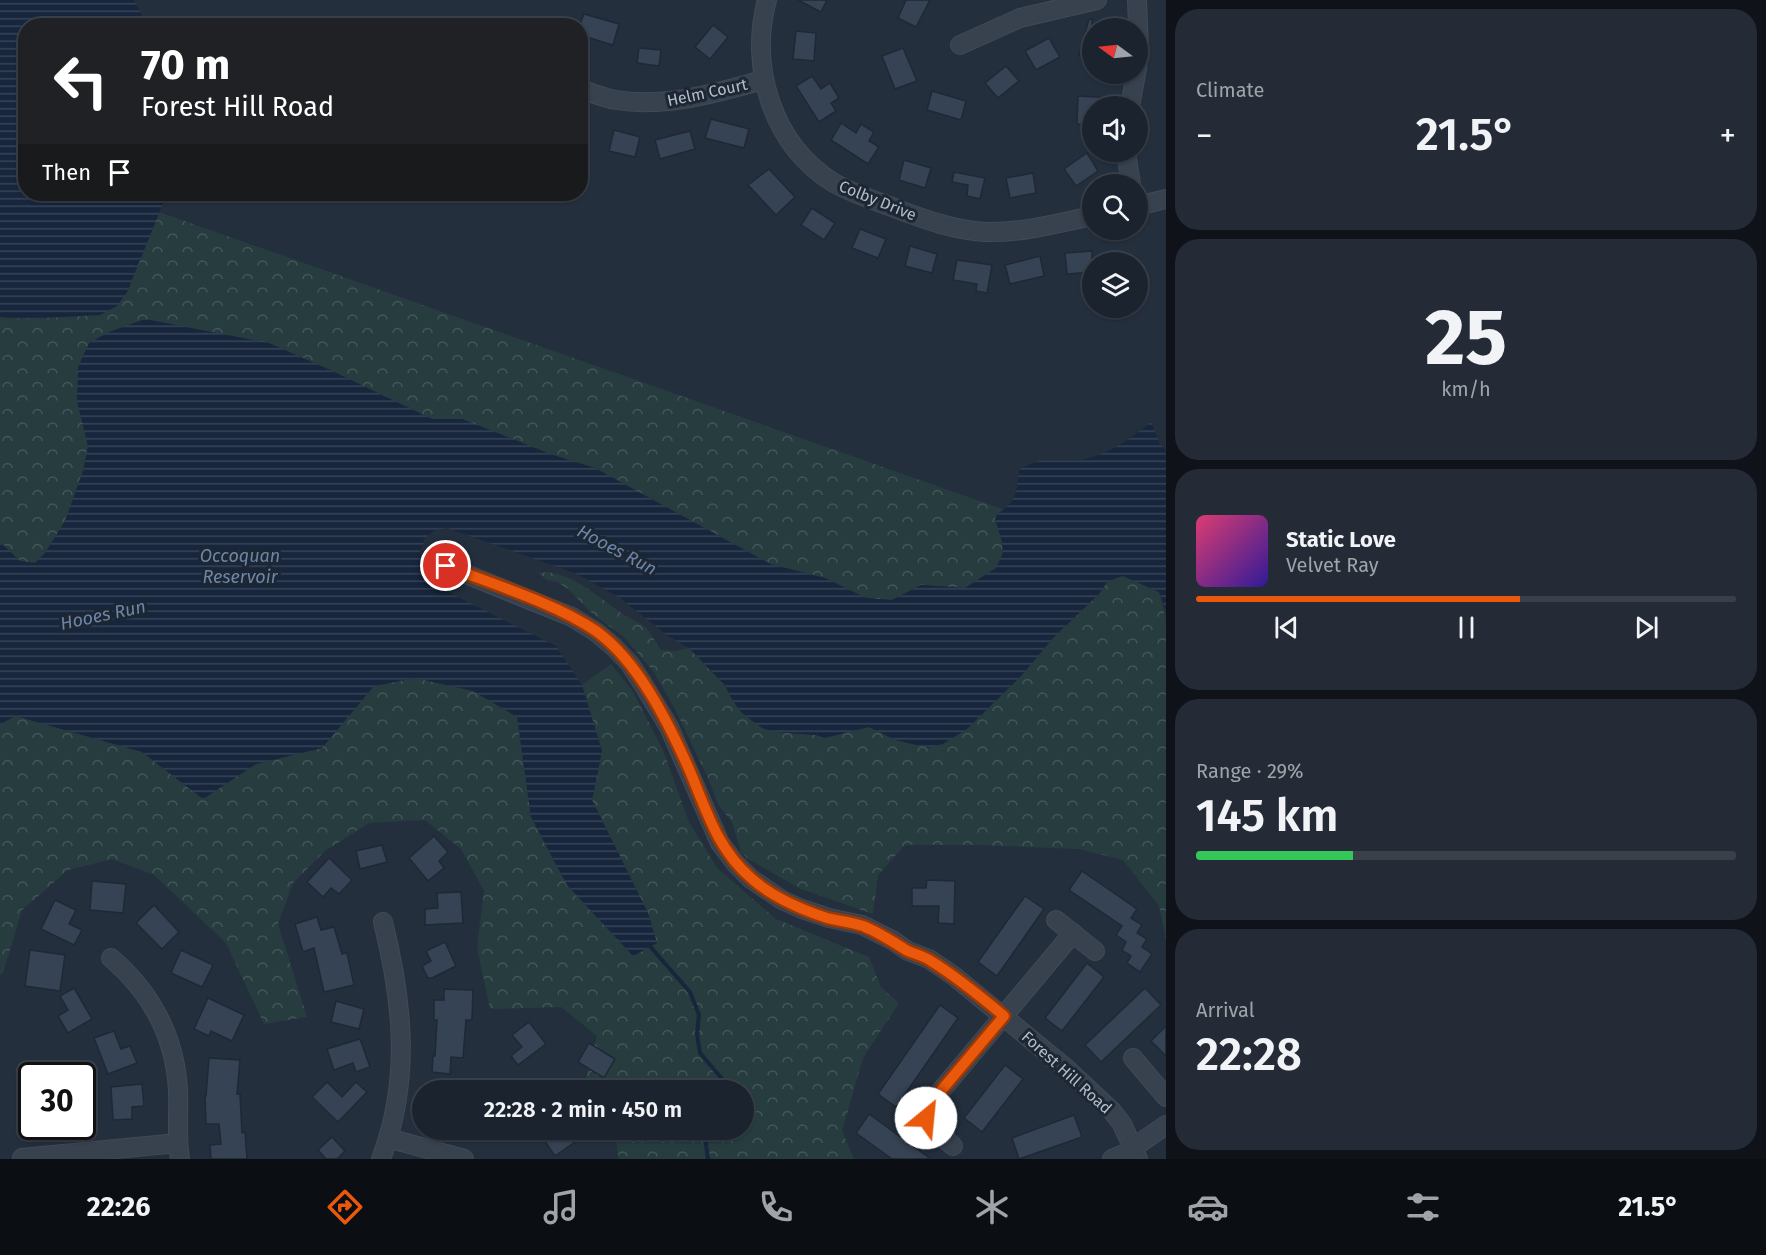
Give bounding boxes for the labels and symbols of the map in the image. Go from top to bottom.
north arrow [1082,18,1148,84]
street label: Helm Court [665,75,749,110]
street label: Colby Drive [836,176,919,225]
water label: Hooes Run [574,520,660,580]
pin [420,540,471,591]
water label: Occoquan Reservoir [200,545,280,588]
water label: Hooes Run [58,595,148,635]
street label: Forest Hill Road [1018,1027,1116,1118]
speed limit sign: 30 [18,1062,96,1140]
position arrow [894,1086,958,1150]

